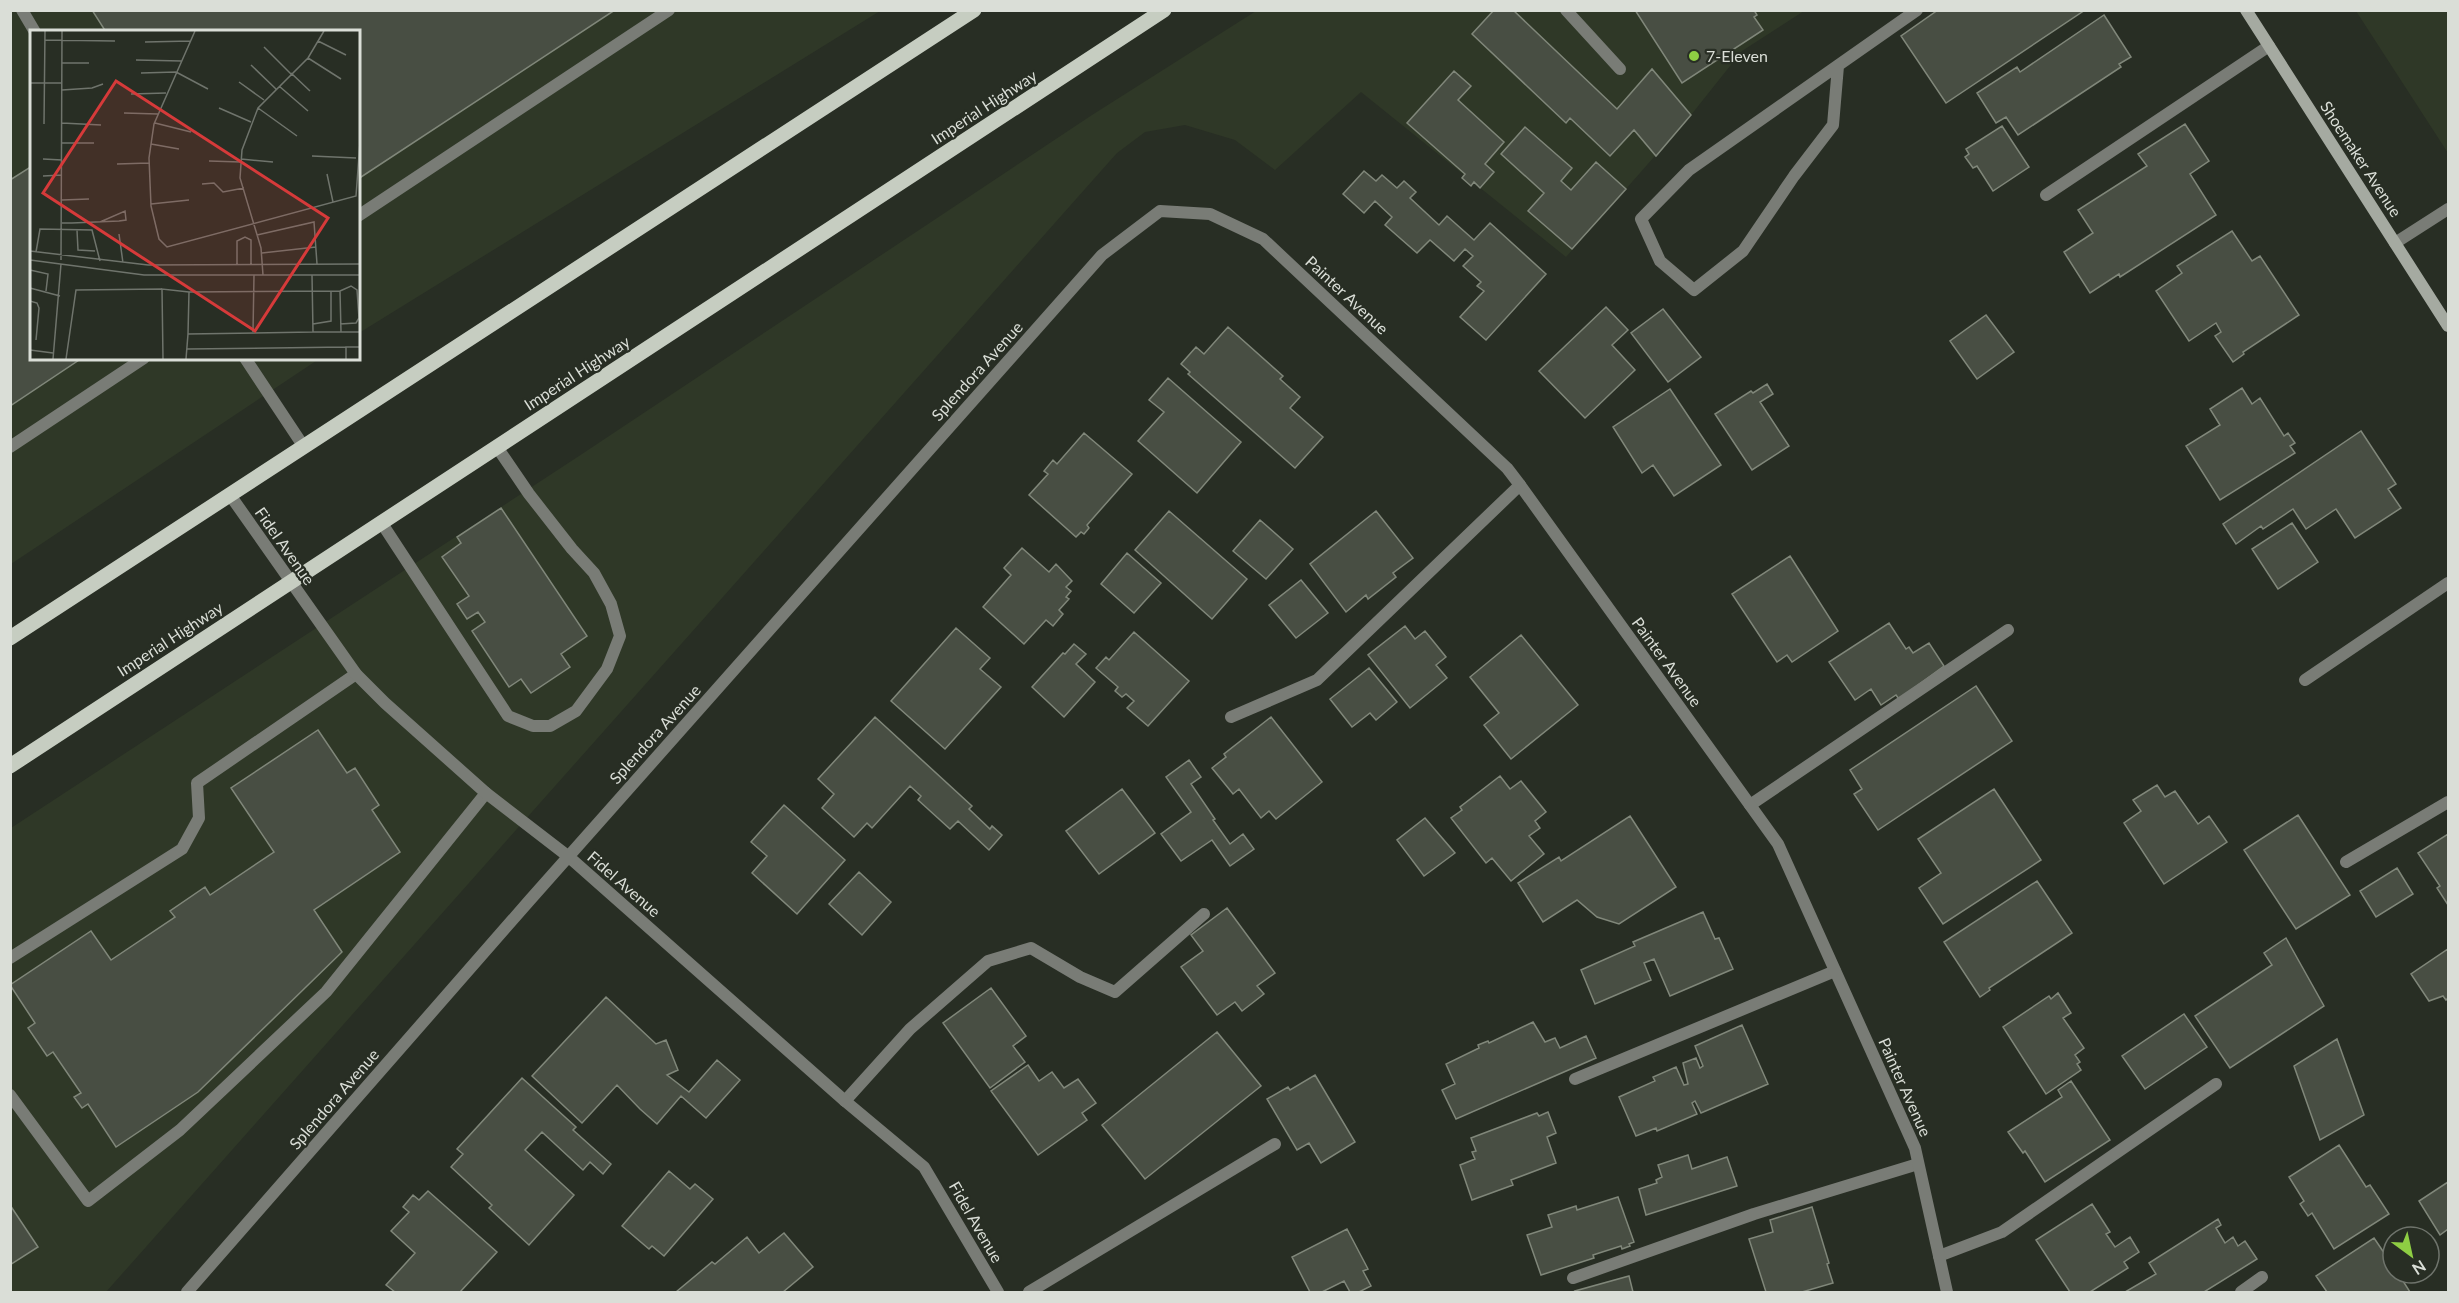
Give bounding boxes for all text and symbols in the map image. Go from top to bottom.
inset map [30,30,360,360]
place label: 7-Eleven [1706,46,1768,65]
marker: 7-Eleven [1687,49,1701,63]
street label: Imperial Highway [927,65,1041,148]
street label: Shoemaker Avenue [2317,97,2406,220]
street label: Painter Avenue [1302,251,1393,338]
street label: Splendora Avenue [927,317,1026,424]
street label: Imperial Highway [520,331,634,414]
street label: Fidel Avenue [252,503,319,588]
street label: Imperial Highway [113,597,227,680]
street label: Painter Avenue [1629,613,1706,710]
street label: Splendora Avenue [605,680,704,787]
street label: Fidel Avenue [584,847,665,921]
street label: Painter Avenue [1875,1034,1936,1139]
street label: Splendora Avenue [285,1045,382,1153]
street label: Fidel Avenue [946,1178,1007,1266]
north arrow [2381,1225,2441,1285]
text: N [2409,1257,2430,1279]

